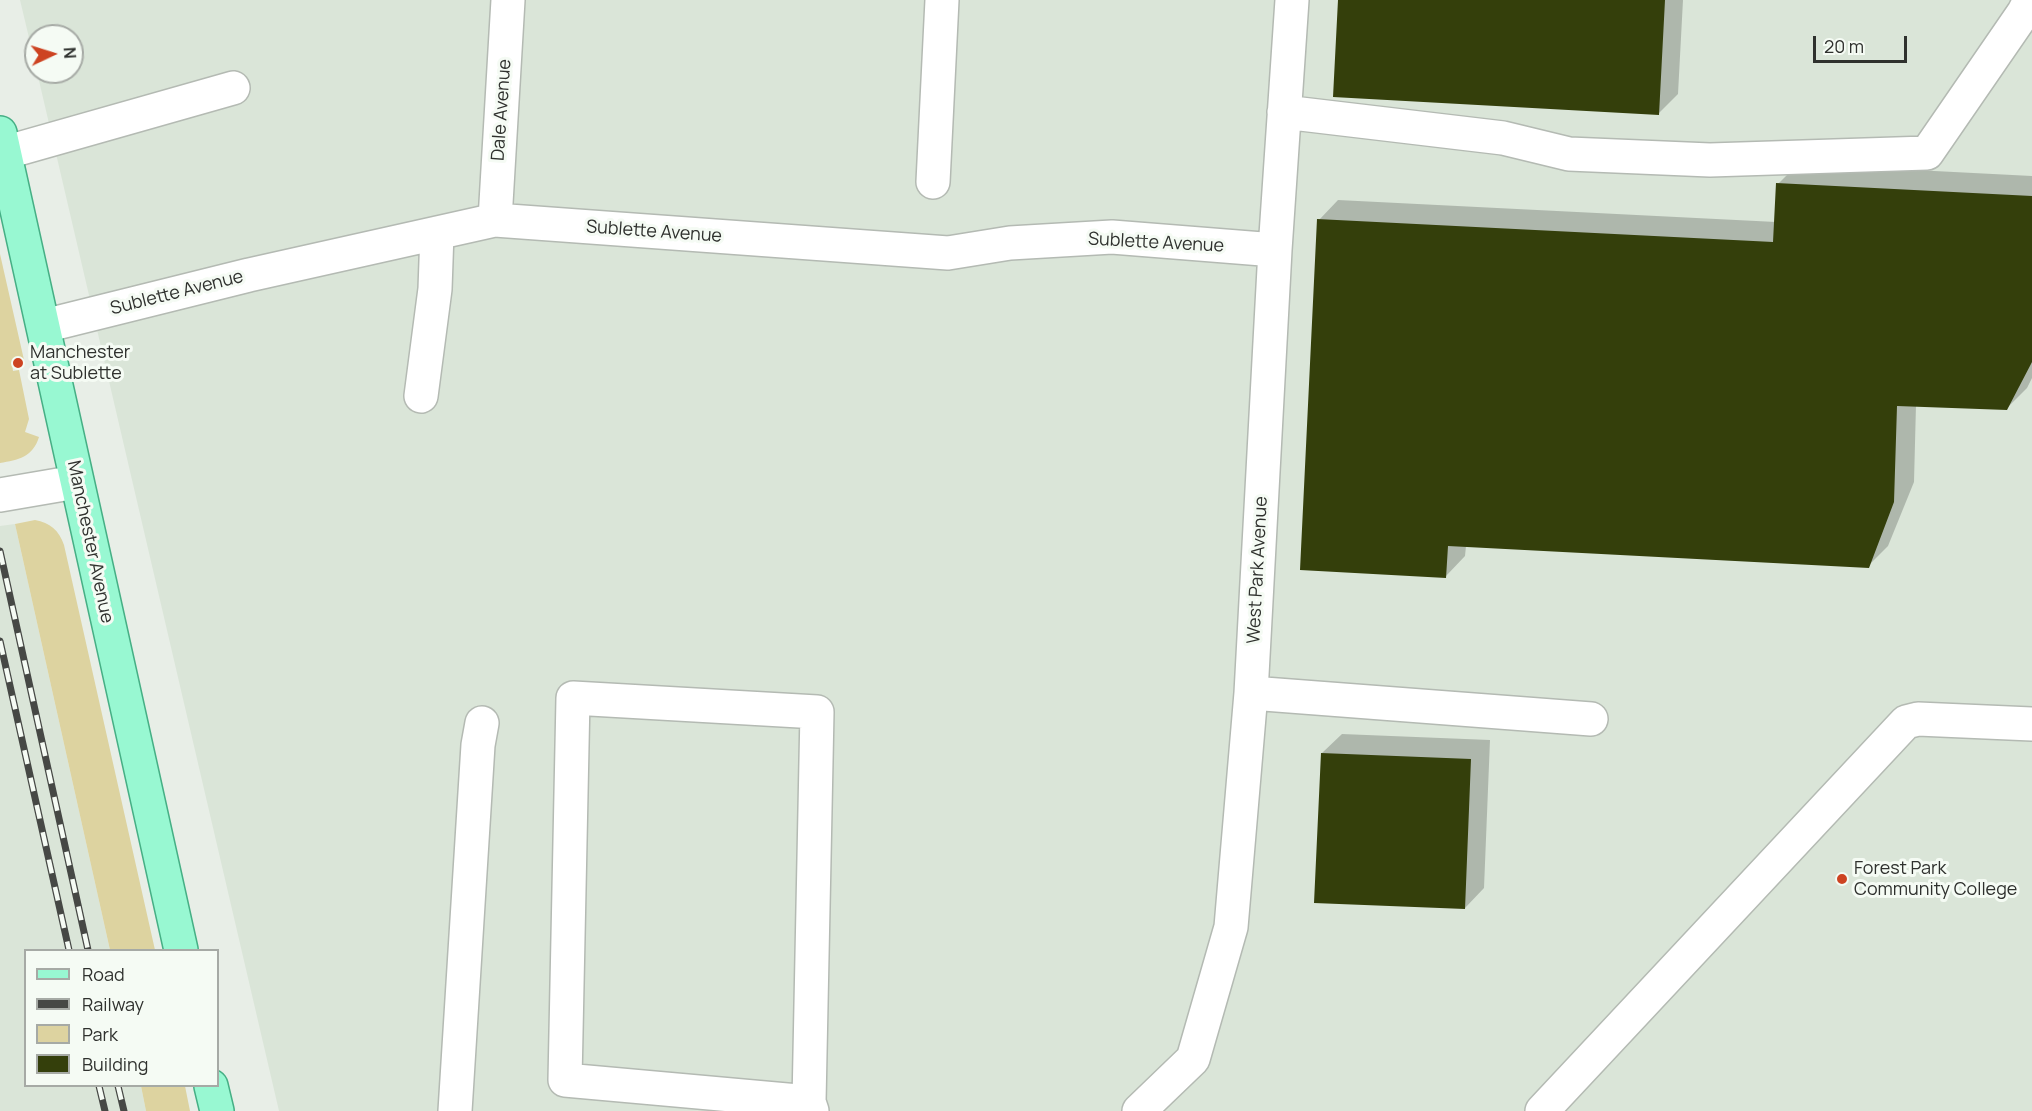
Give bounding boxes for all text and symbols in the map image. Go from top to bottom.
north arrow [24,24,84,84]
scale bar [1816,24,1910,62]
text: 20 m [1824,34,1864,58]
text: N [59,46,81,59]
street label: Dale Avenue [488,58,516,162]
street label: Sublette Avenue [585,216,723,248]
street label: Sublette Avenue [1087,229,1225,257]
street label: Sublette Avenue [108,266,246,320]
place label: Manchester at Sublette [30,342,130,385]
marker: Manchester at Sublette [11,356,25,370]
street label: Manchester Avenue [62,459,118,625]
street label: West Park Avenue [1243,496,1273,644]
place label: Forest Park Community College [1854,858,2017,900]
marker: Forest Park Community College [1835,872,1849,886]
legend [24,949,219,1087]
text: Road [82,962,125,986]
text: Railway [82,992,144,1016]
text: Park [82,1022,118,1046]
text: Building [82,1052,148,1076]

